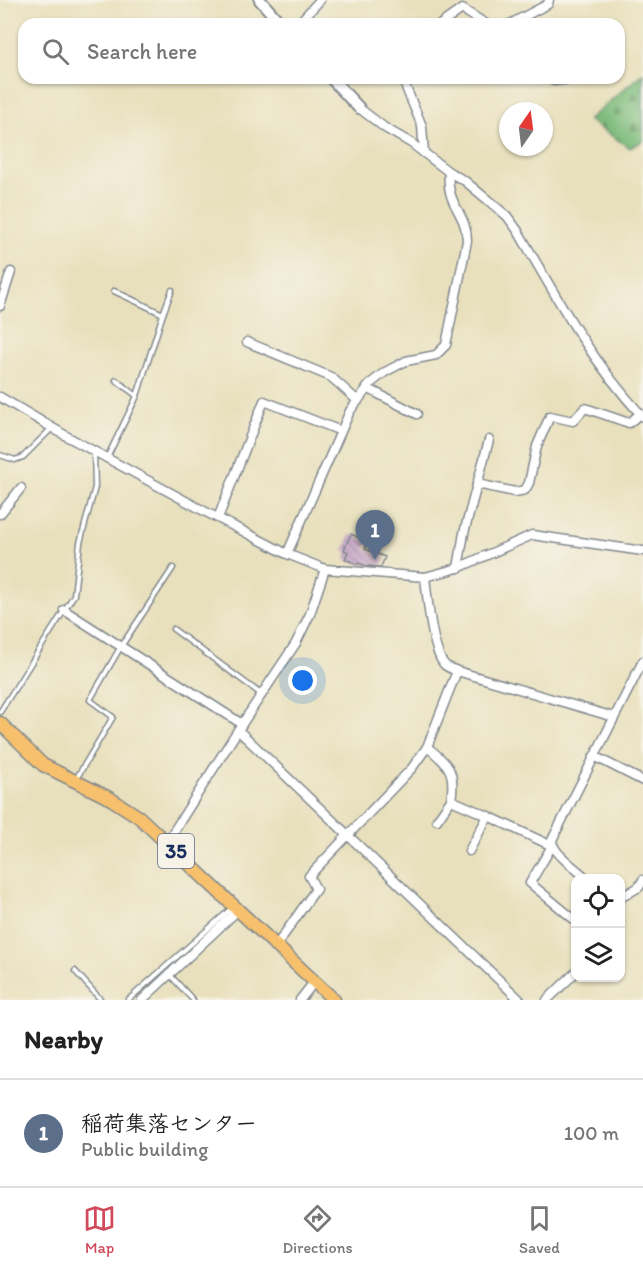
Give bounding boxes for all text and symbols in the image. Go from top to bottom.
search box [18,18,625,84]
icon: search [39,35,72,68]
text: Search here [87,38,197,65]
north arrow [499,102,553,156]
pin: 1 [356,510,394,560]
your location [288,666,317,695]
road number: 35 [158,834,194,868]
map controls [571,874,625,982]
button: locate [571,874,625,928]
button: layers [571,928,625,982]
text: Nearby [24,1023,103,1055]
text: 稲荷集落センター [81,1110,257,1137]
text: 1 [39,1121,48,1145]
text: 100 m [564,1121,619,1145]
text: Public building [81,1137,208,1161]
tab: Map [83,1202,116,1257]
tab: Directions [282,1202,353,1257]
tab: Saved [519,1202,560,1257]

